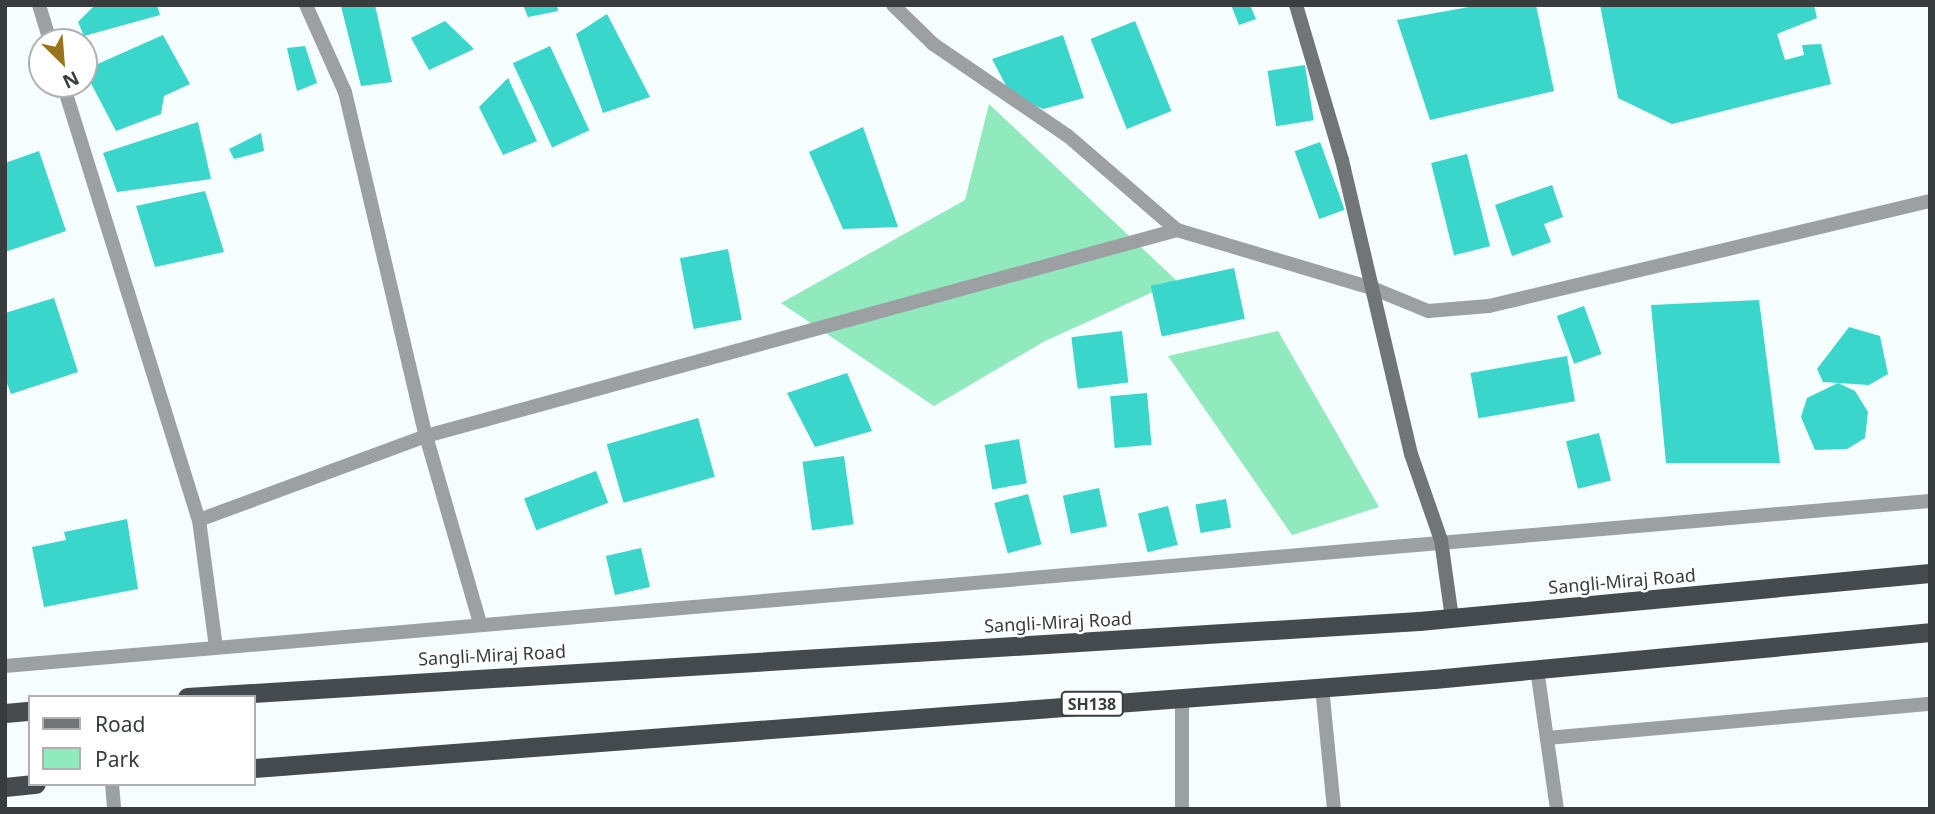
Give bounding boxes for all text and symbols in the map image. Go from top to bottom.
north arrow [28,28,98,98]
text: N [59,65,84,95]
street label: Sangli-Miraj Road [1547,564,1697,598]
street label: Sangli-Miraj Road [984,607,1132,637]
street label: Sangli-Miraj Road [418,640,566,670]
road number: SH138 [1060,692,1124,716]
legend [28,695,256,786]
text: Road [95,710,145,738]
text: Park [95,745,139,773]

